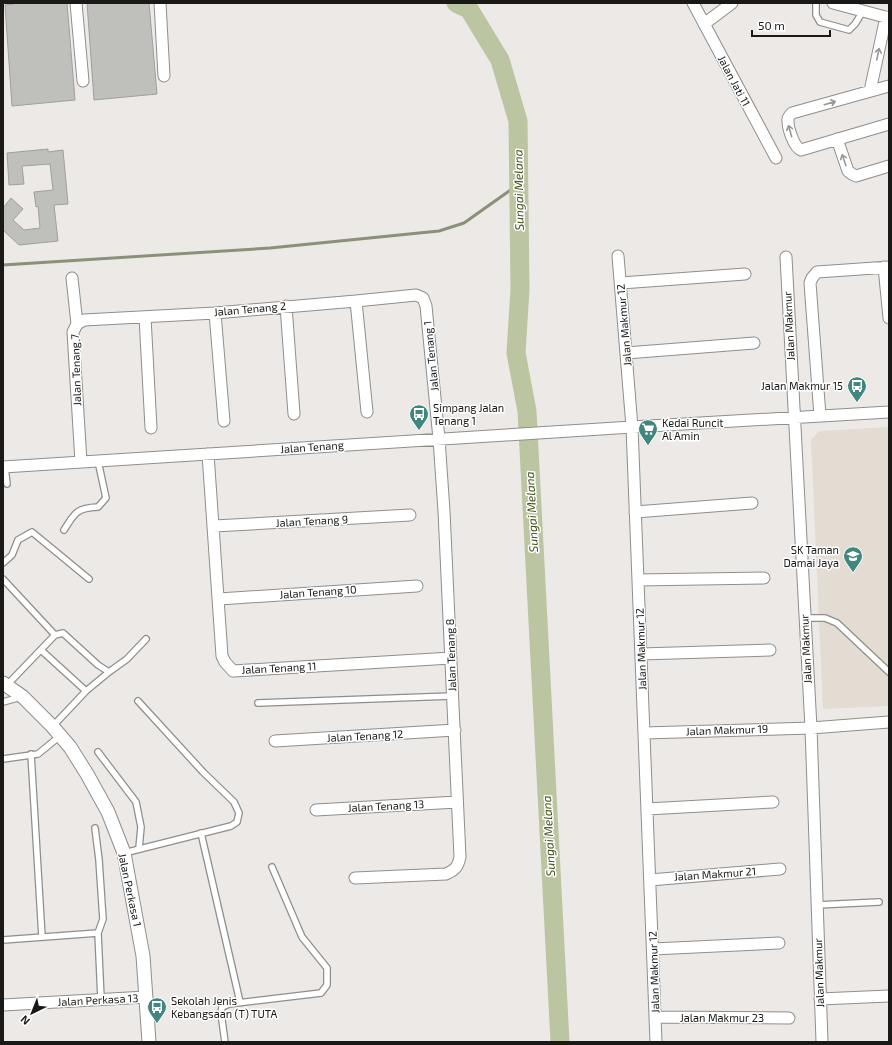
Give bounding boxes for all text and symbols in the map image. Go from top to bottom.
scale bar [752,12,830,38]
text: 50 m [758,18,785,32]
one-way arrow [874,48,882,61]
street label: Jalan Jati 11 [716,53,753,108]
one-way arrow [823,98,836,106]
one-way arrow [786,124,793,137]
water label: Sungai Melana [510,149,526,231]
one-way arrow [840,154,848,166]
street label: Jalan Makmur 12 [613,283,634,367]
street label: Jalan Makmur [780,290,797,361]
street label: Jalan Tenang 2 [213,299,287,318]
street label: Jalan Tenang 1 [420,320,441,392]
street label: Jalan Tenang 7 [68,334,83,406]
bus stop icon: Jalan Makmur 15 [846,375,868,403]
place label: Jalan Makmur 15 [761,379,843,392]
place label: Simpang Jalan Tenang 1 [433,401,504,427]
bus stop icon: Simpang Jalan Tenang 1 [408,403,430,431]
place label: Kedai Runcit Al Amin [662,416,724,442]
supermarket icon: Kedai Runcit Al Amin [637,418,659,446]
street label: Jalan Tenang [280,438,344,455]
water label: Sungai Melana [522,471,540,553]
street label: Jalan Tenang 9 [275,512,348,529]
place label: SK Taman Damai Jaya [783,543,839,569]
school or university icon: SK Taman Damai Jaya [842,545,864,573]
street label: Jalan Tenang 10 [279,582,357,601]
street label: Jalan Makmur 12 [633,608,648,690]
street label: Jalan Makmur [797,613,814,684]
street label: Jalan Tenang 8 [443,618,458,692]
street label: Jalan Tenang 11 [241,659,317,676]
street label: Jalan Makmur 19 [686,722,768,737]
street label: Jalan Tenang 12 [326,727,404,744]
water label: Sungai Melana [539,795,557,877]
street label: Jalan Tenang 13 [347,797,425,814]
street label: Jalan Perkasa 1 [116,852,145,928]
street label: Jalan Makmur 21 [673,864,756,883]
street label: Jalan Makmur 12 [646,931,661,1013]
street label: Jalan Makmur [811,937,826,1008]
street label: Jalan Perkasa 13 [57,991,139,1008]
north arrow [12,993,52,1033]
place label: Sekolah Jenis Kebangsaan (T) TUTA [171,994,278,1020]
bus stop icon: Sekolah Jenis Kebangsaan (T) TUTA [146,996,168,1024]
street label: Jalan Makmur 23 [680,1011,764,1024]
text: N [17,1013,32,1028]

